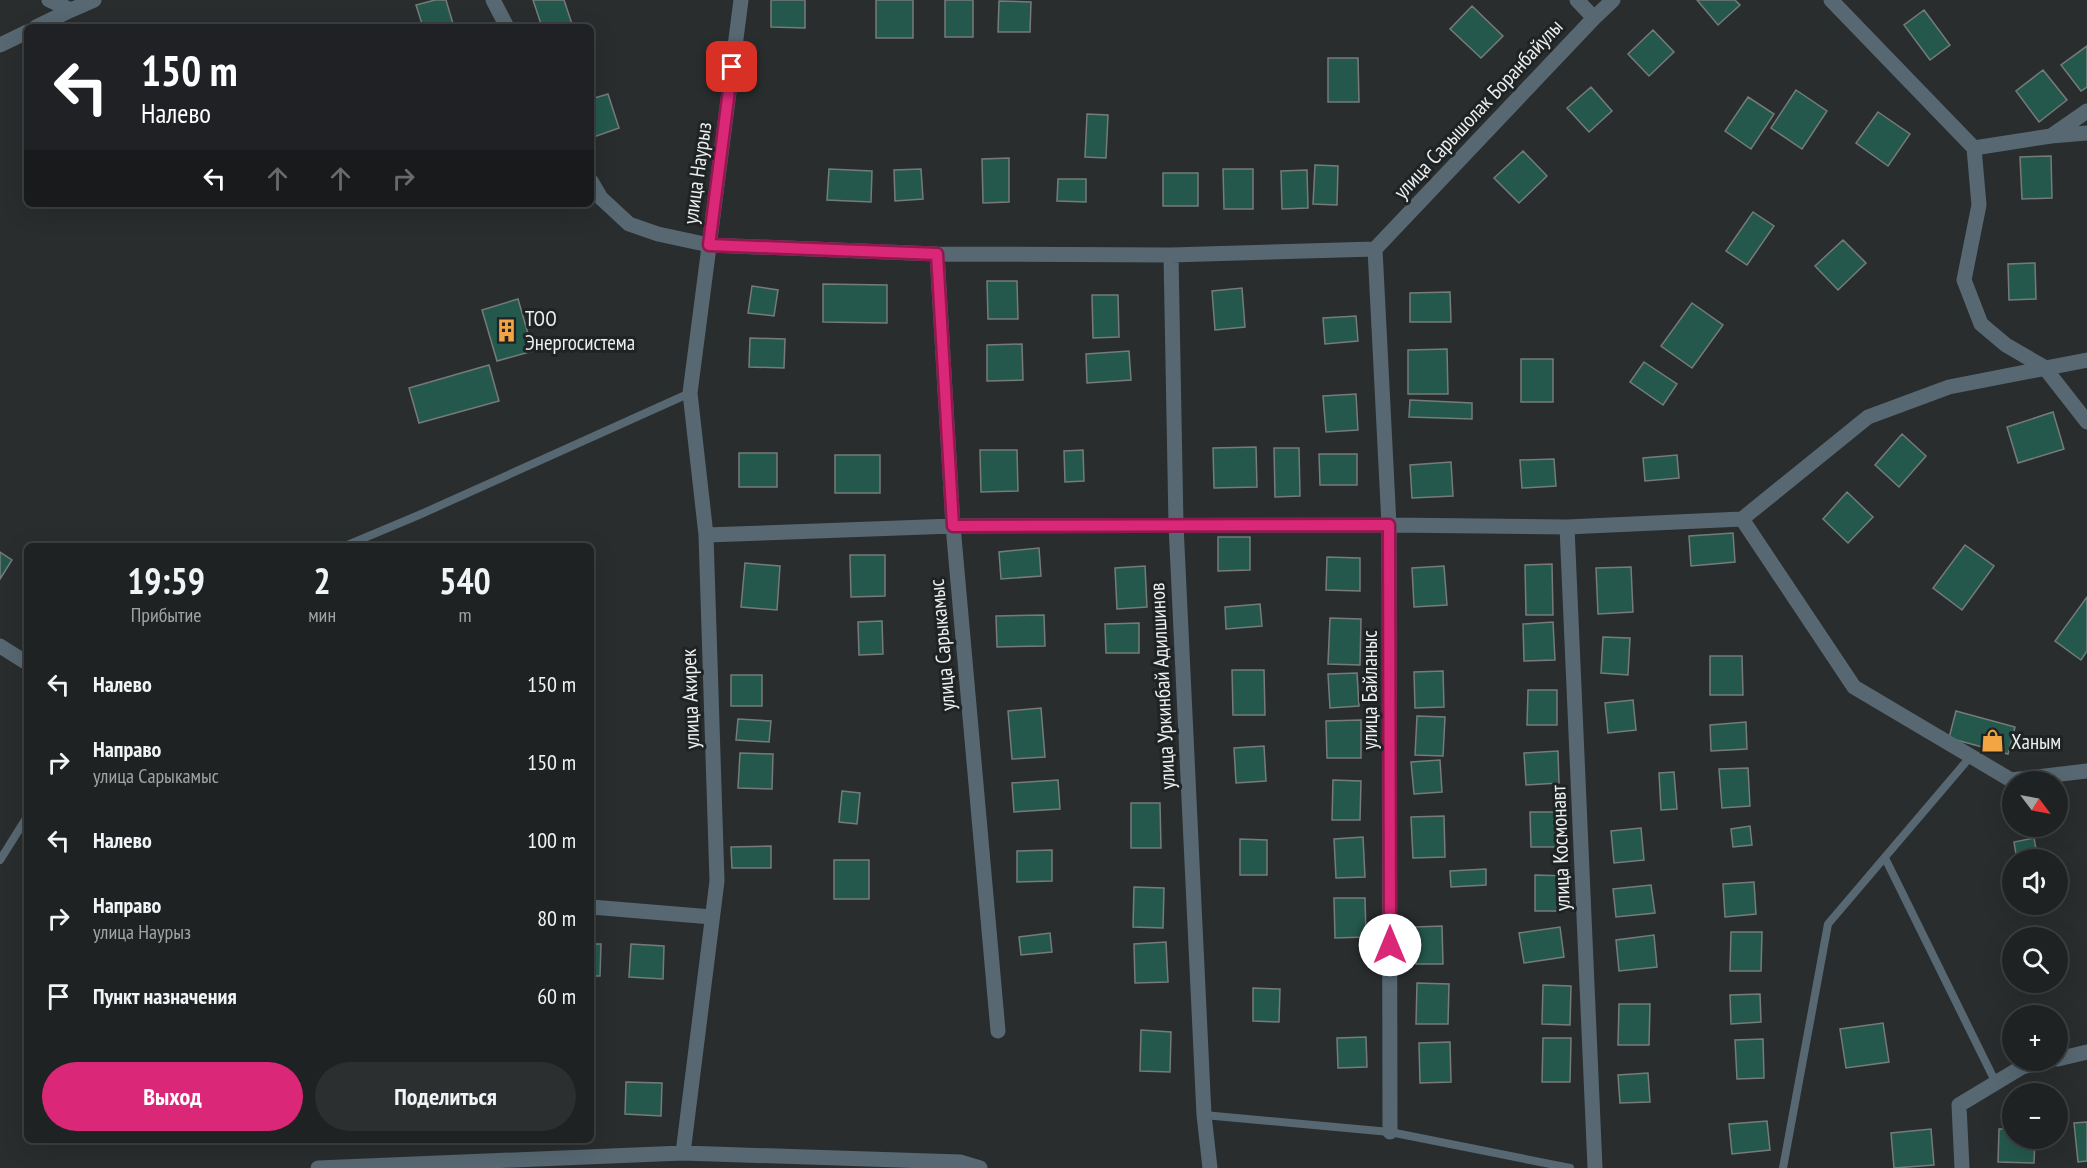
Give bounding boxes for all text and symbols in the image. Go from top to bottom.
street label: улица Сарышолак Боранбайулы [1388,13,1568,205]
pin [706,41,757,92]
text: 150 m [141,43,238,98]
icon: left [42,48,120,126]
icon: arrive [715,50,748,83]
text: Налево [141,96,211,130]
street label: улица Наурыз [676,120,718,226]
icon: left [198,162,231,195]
icon: ahead [261,162,294,195]
icon: ahead [324,162,357,195]
icon: right [387,162,420,195]
place label: ТОО Энергосистема [525,305,635,356]
building icon: ТОО Энергосистема [494,317,520,343]
text: 19:59 [127,557,205,604]
text: 2 [314,557,331,604]
text: 540 [439,557,491,604]
street label: улица Сарыкамыс [923,577,961,712]
street label: улица Уркинбай Адилшинов [1143,582,1181,790]
text: Прибытие [131,602,202,628]
text: мин [308,602,336,628]
text: m [459,602,472,628]
street label: улица Байланыс [1356,630,1383,750]
street label: улица Акирек [675,648,705,750]
icon: left [42,668,75,701]
text: Налево [93,670,152,698]
text: 150 m [527,670,576,698]
shop icon: Ханым [1980,728,2006,754]
place label: Ханым [2011,728,2061,755]
text: Направо [93,735,161,763]
icon: right [42,746,75,779]
text: 150 m [527,748,576,776]
text: улица Сарыкамыс [93,763,219,789]
north arrow [2002,771,2068,837]
map controls [2002,771,2068,1149]
street label: улица Космонавт [1544,784,1576,912]
icon: left [42,824,75,857]
text: Налево [93,826,152,854]
text: 100 m [527,826,576,854]
button: sound [2002,849,2068,915]
text: Направо [93,891,161,919]
icon: right [42,902,75,935]
text: 80 m [537,904,576,932]
position arrow [1358,913,1422,977]
text: улица Наурыз [93,919,191,945]
button: search [2002,927,2068,993]
icon: arrive [42,980,75,1013]
text: Пункт назначения [93,982,237,1010]
text: 60 m [537,982,576,1010]
button: + [2002,1005,2068,1071]
button: Выход [42,1062,303,1131]
button: Поделиться [315,1062,576,1131]
button: − [2002,1083,2068,1149]

